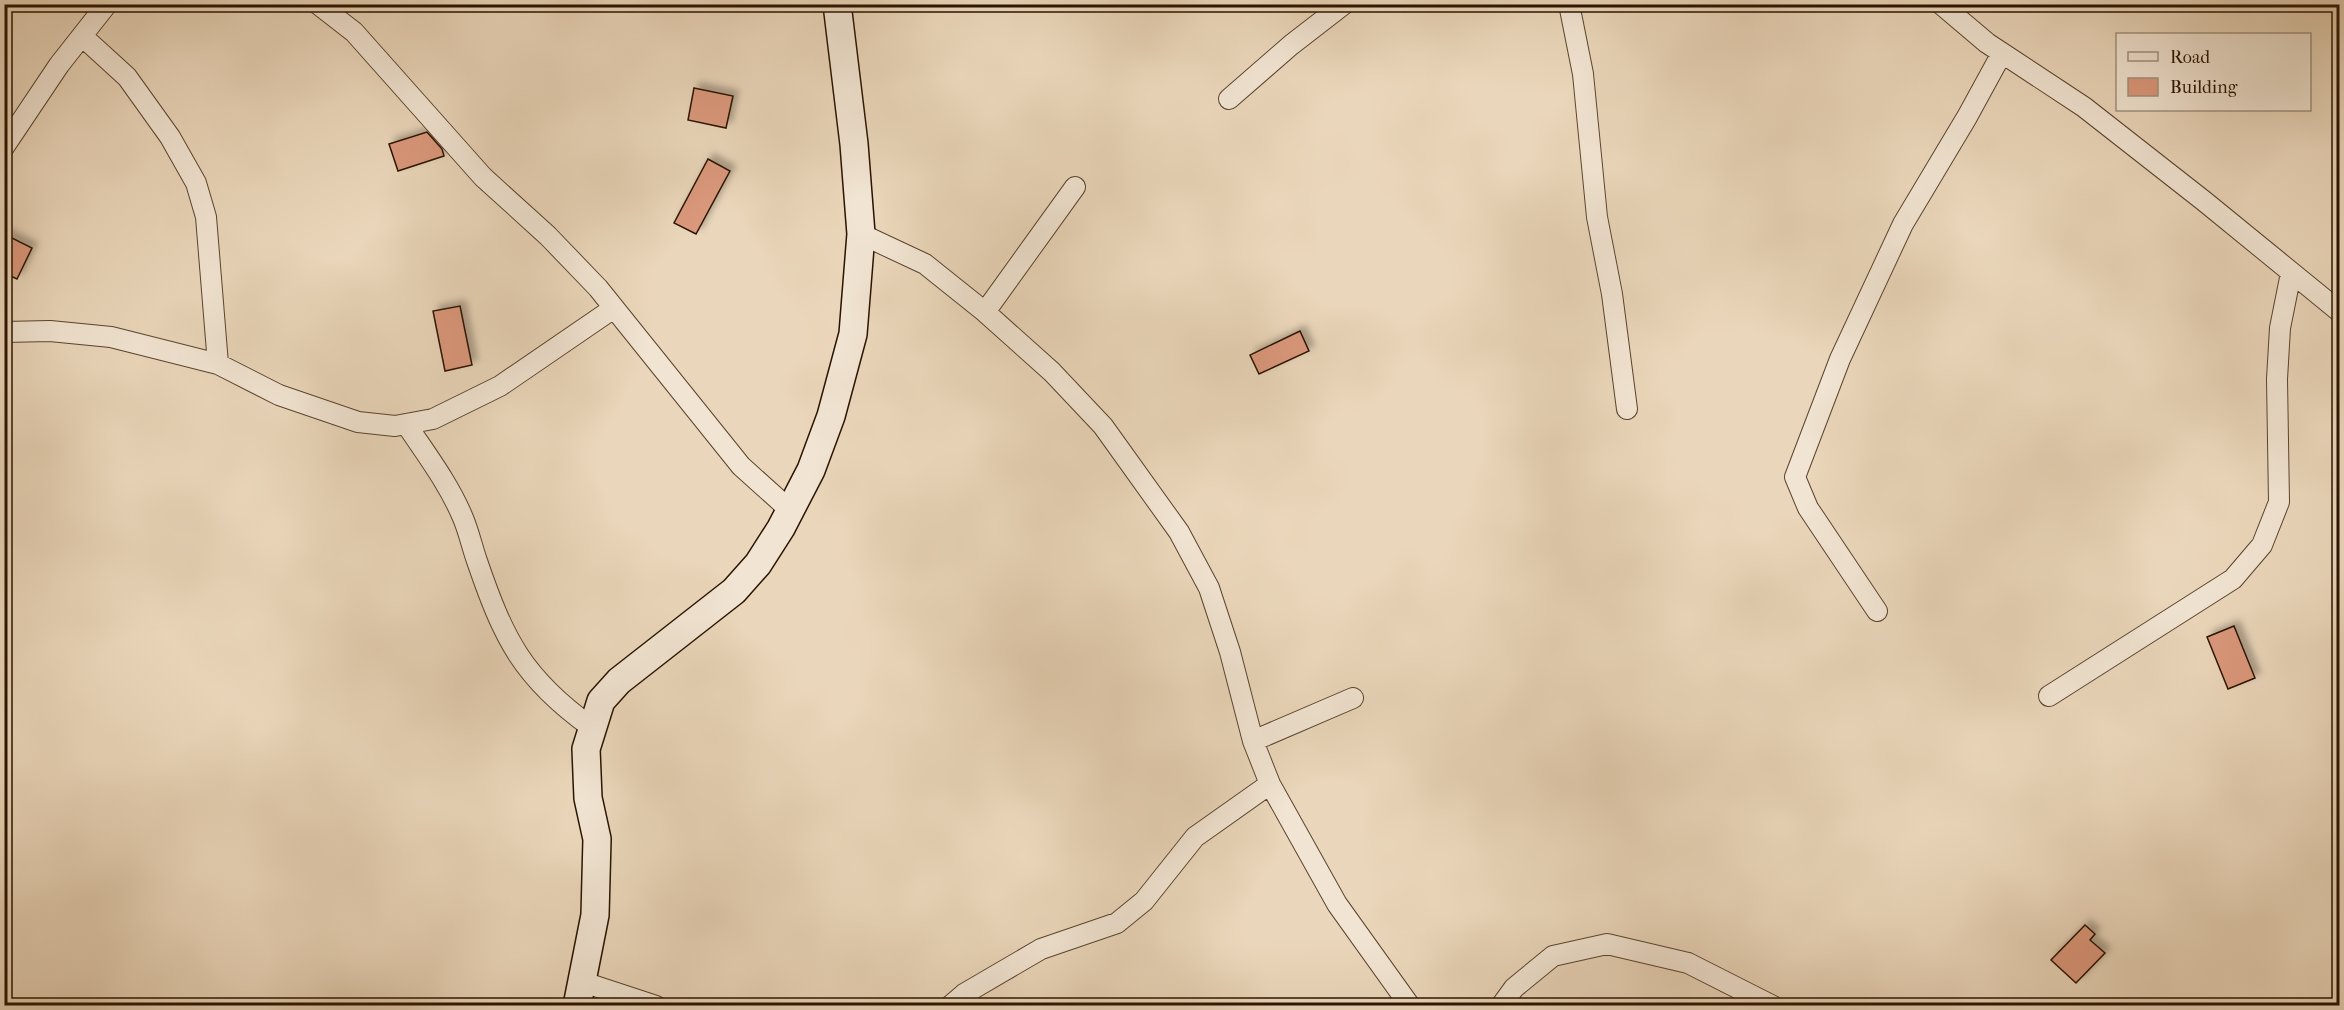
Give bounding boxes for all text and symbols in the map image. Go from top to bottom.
legend [2116,33,2311,111]
text: Road [2170,47,2210,68]
text: Building [2170,77,2238,98]

